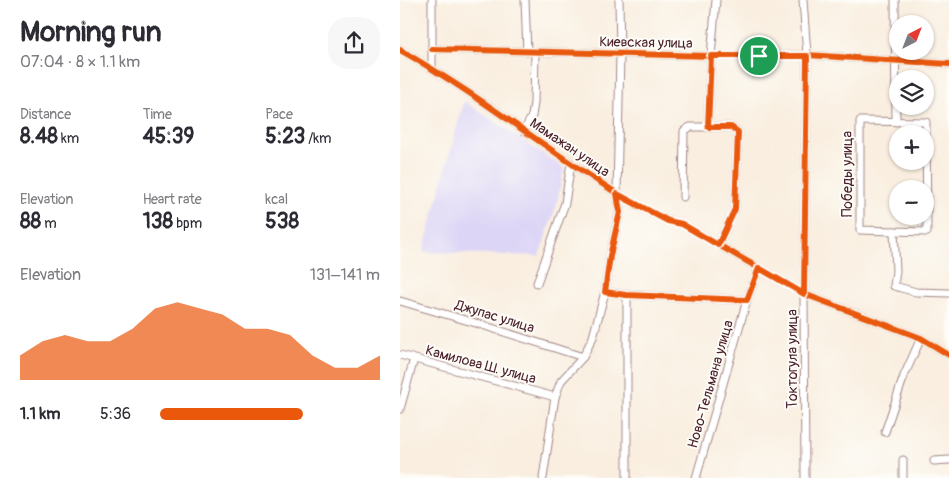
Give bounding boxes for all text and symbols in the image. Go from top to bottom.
text: Morning run [20,15,162,50]
north arrow [889,15,934,60]
map controls [889,15,934,225]
button: share [328,17,380,69]
street label: Киевская улица [599,33,693,52]
pin [738,35,780,77]
icon: arrive [745,42,773,70]
text: 07:04 · 8 × 1.1 km [20,52,140,72]
button: layers [889,70,934,115]
text: Distance [20,106,71,123]
text: Time [143,106,172,123]
text: Pace [265,106,293,123]
street label: Мамажан улица [527,114,613,180]
text: 8.48 [20,123,58,150]
text: 45:39 [143,123,194,150]
text: 5:23 [265,123,305,150]
button: + [889,125,934,170]
text: km [58,130,79,147]
text: /km [305,130,332,147]
street label: Победы улица [839,131,856,217]
button: − [889,180,934,225]
text: Elevation [20,191,73,208]
text: Heart rate [143,191,202,208]
text: kcal [265,191,288,208]
text: 88 [20,208,41,235]
text: 138 [143,208,173,235]
text: 538 [265,208,299,235]
text: m [41,215,57,232]
text: bpm [173,215,202,232]
text: Elevation [20,265,81,285]
text: 131–141 m [310,265,380,285]
street label: Джупас улица [452,296,537,337]
street label: Токтогула улица [784,309,801,409]
street label: Ново-Тельмана улица [684,318,737,450]
street label: Камилова Ш. улица [424,342,538,387]
text: 1.1 km [20,404,60,424]
text: 5:36 [100,404,131,424]

